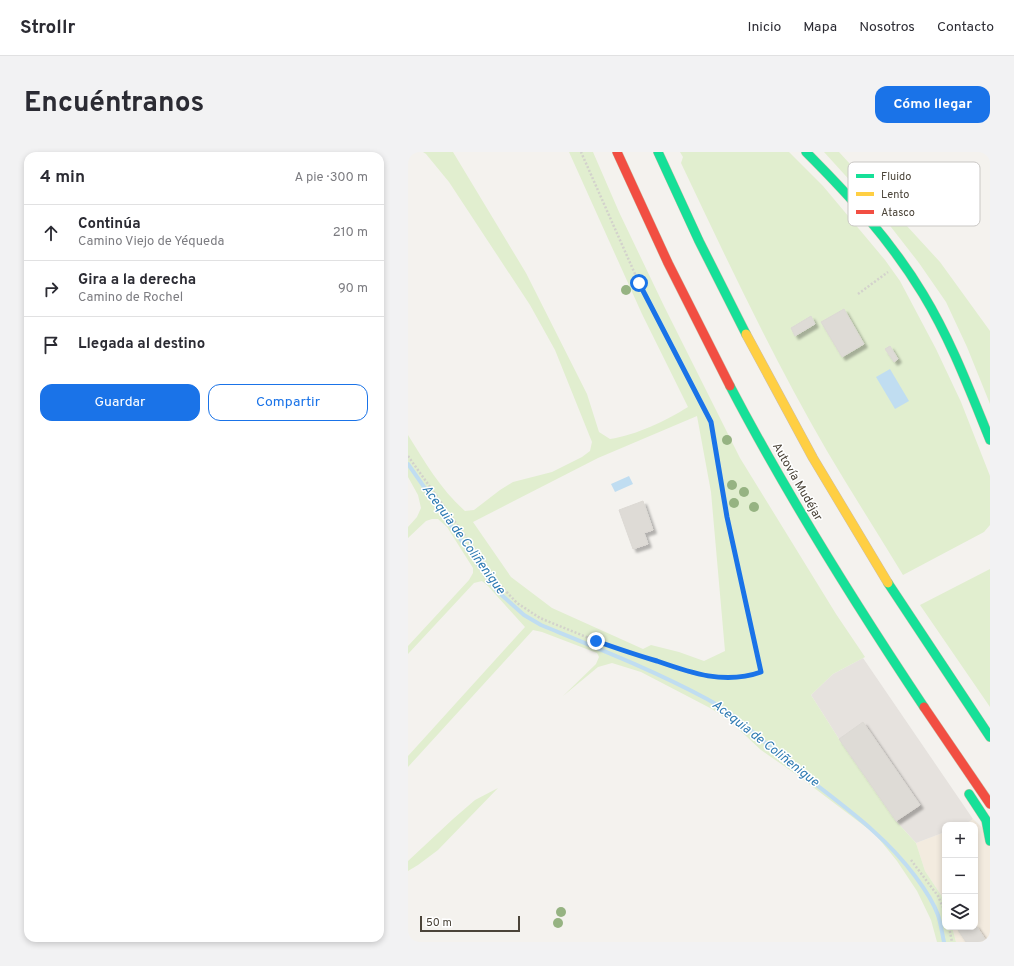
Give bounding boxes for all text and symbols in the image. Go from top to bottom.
text: Strollr [20,16,75,40]
text: Inicio [748,19,781,36]
text: Mapa [803,19,837,36]
text: Nosotros [859,19,915,36]
text: Contacto [937,19,994,36]
text: Encuéntranos [24,86,204,122]
button: Cómo llegar [875,86,990,123]
legend [848,162,980,226]
text: 4 min [40,167,85,189]
text: A pie · 300 m [295,170,368,186]
text: Fluido [881,170,911,184]
text: Lento [881,188,909,202]
text: Atasco [881,206,915,220]
text: Continúa [78,215,140,234]
icon: ahead [40,222,62,244]
text: 210 m [333,225,368,241]
text: Camino Viejo de Yéqueda [78,234,224,250]
text: Gira a la derecha [78,271,196,290]
route start [630,274,648,292]
icon: right [40,278,62,300]
text: 90 m [338,281,368,297]
text: Camino de Rochel [78,290,183,306]
icon: arrive [40,334,62,356]
text: Llegada al destino [78,335,205,354]
button: Guardar [40,384,200,421]
button: Compartir [208,384,368,421]
street label: Autovía Mudéjar [768,440,826,524]
water label: Acequia de Coliñenigue [418,482,508,598]
route end [587,632,605,650]
water label: Acequia de Coliñenigue [708,697,822,791]
map controls [942,822,978,930]
button: + [942,822,978,858]
button: − [942,858,978,894]
button: layers [942,894,978,930]
scale bar [420,914,520,933]
text: 50 m [426,916,452,930]

